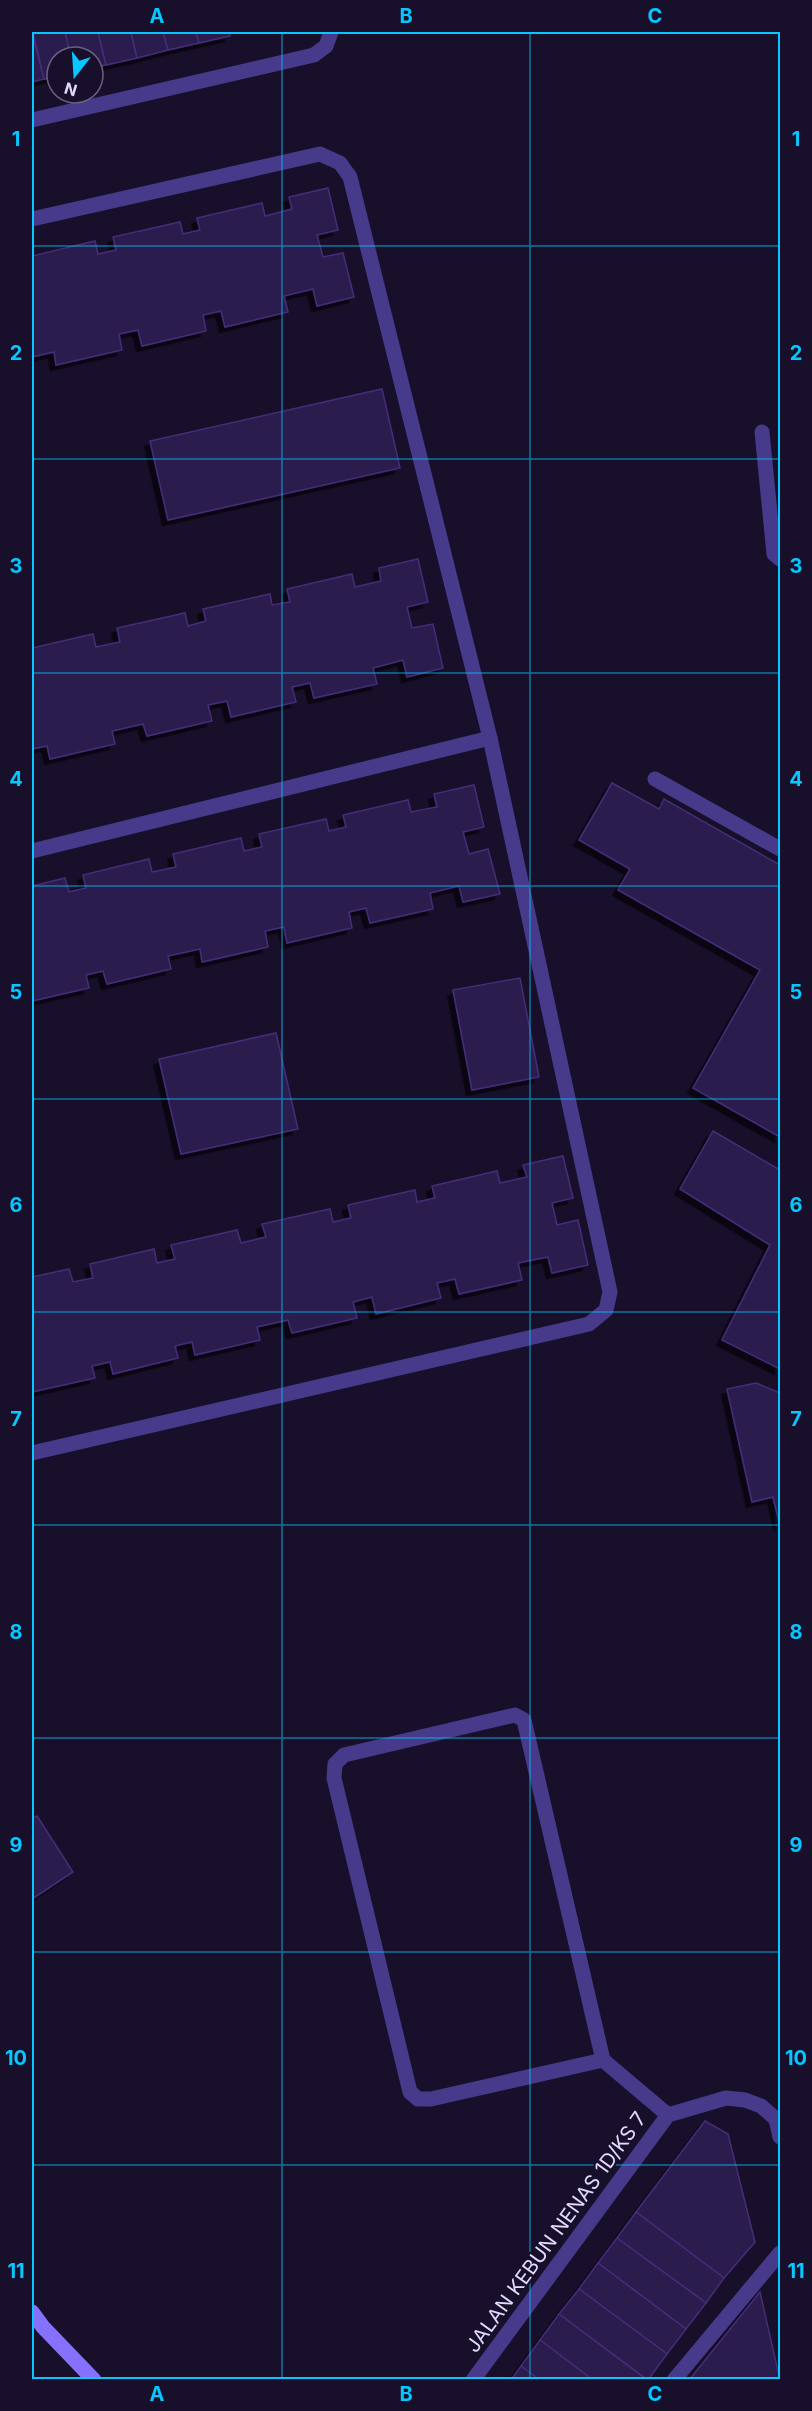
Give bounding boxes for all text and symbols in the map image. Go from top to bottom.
text: A [150,4,165,28]
text: B [399,4,413,28]
text: C [648,4,662,28]
north arrow [45,45,105,105]
text: N [62,78,79,101]
text: 1 [12,127,20,151]
text: 1 [792,127,800,151]
text: 2 [10,341,22,365]
text: 2 [790,341,802,365]
text: 3 [10,554,22,578]
text: 3 [790,554,802,578]
text: 4 [9,767,23,791]
text: 4 [789,767,803,791]
text: 5 [10,980,22,1004]
text: 5 [790,980,802,1004]
text: 6 [10,1193,23,1217]
text: 6 [790,1193,803,1217]
text: 7 [10,1407,22,1431]
text: 7 [790,1407,802,1431]
text: 8 [9,1620,23,1644]
text: 8 [789,1620,803,1644]
text: 9 [10,1833,23,1857]
text: 9 [790,1833,803,1857]
text: 10 [5,2046,27,2070]
text: 10 [785,2046,807,2070]
street label: JALAN KEBUN NENAS 1D/KS 7 [461,2107,651,2357]
text: 11 [7,2259,25,2283]
text: 11 [787,2259,805,2283]
text: A [150,2382,165,2406]
text: B [399,2382,413,2406]
text: C [648,2382,662,2406]

